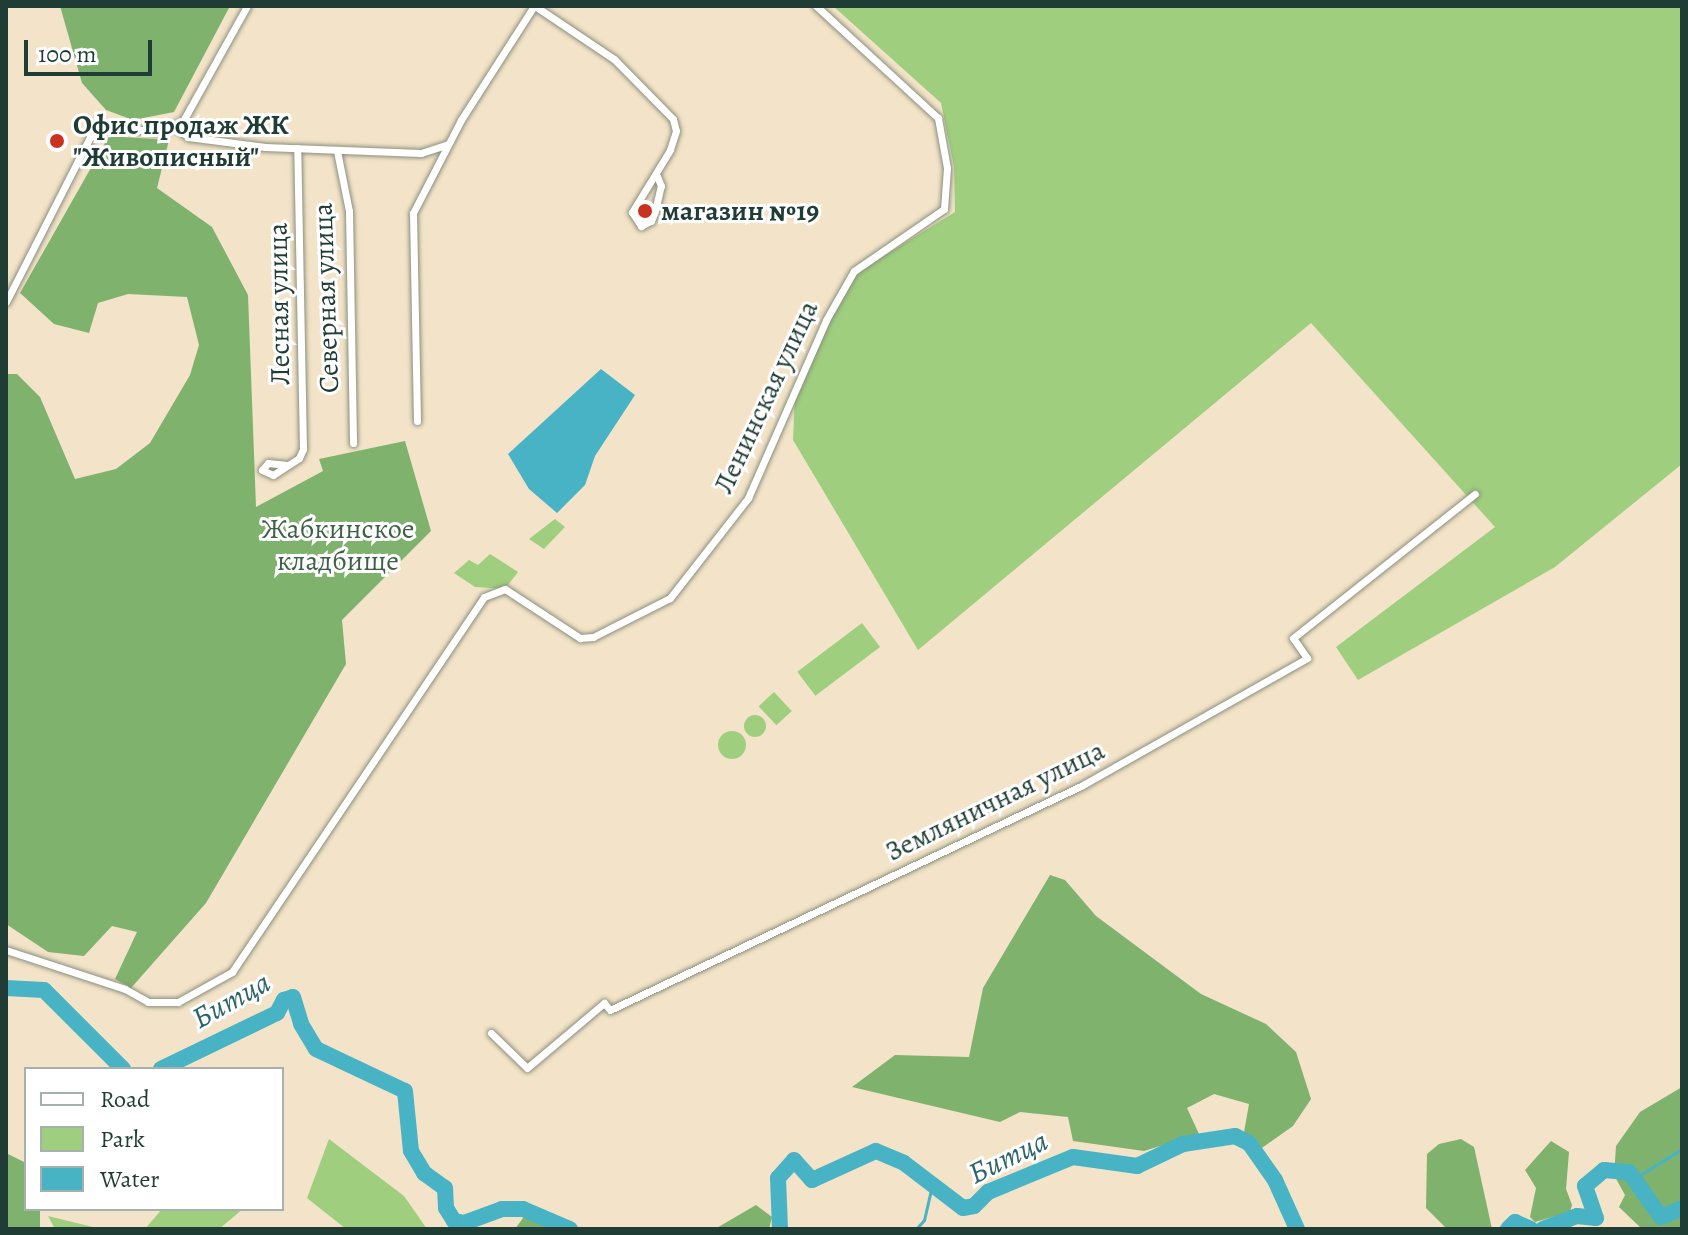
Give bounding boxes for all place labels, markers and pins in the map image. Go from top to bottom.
place label: Офис продаж ЖК "Живописный" [73,108,289,174]
marker: Офис продаж ЖК "Живописный" [48,132,66,150]
place label: магазин №19 [661,194,819,228]
marker: магазин №19 [636,202,654,220]

